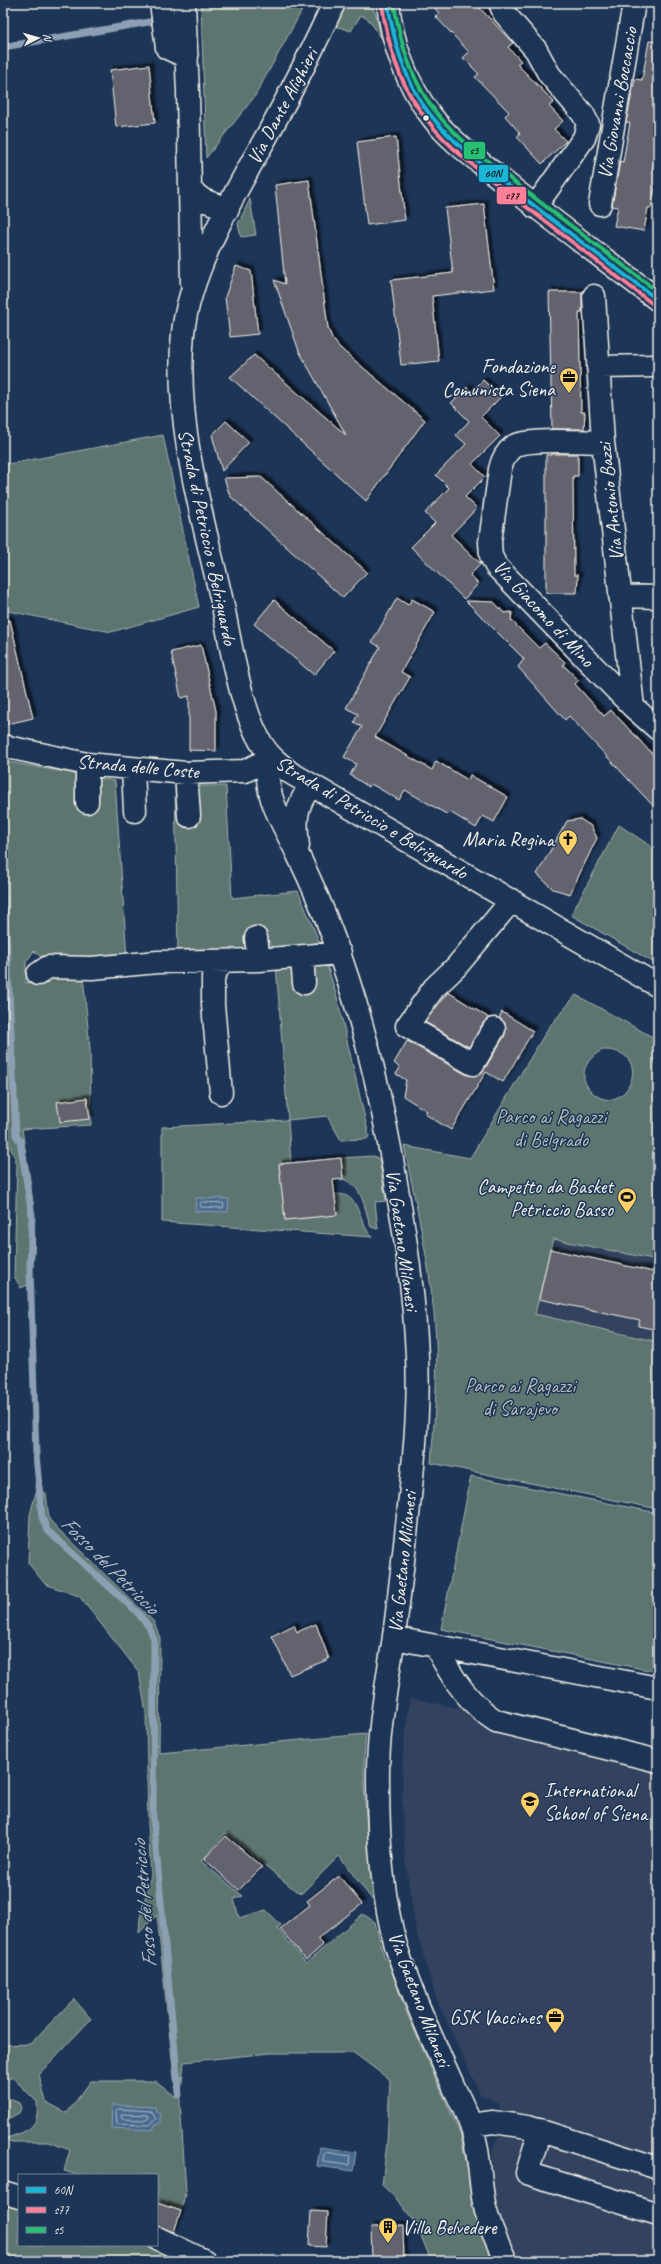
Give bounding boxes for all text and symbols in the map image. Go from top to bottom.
north arrow [18,18,58,58]
street label: Via Giovanni Boccaccio [592,24,643,181]
text: N [41,33,55,43]
street label: Via Dante Alighieri [241,42,325,168]
unlabelled marker [421,113,431,123]
line badge: s5 [463,141,486,160]
text: s5 [470,143,480,157]
line badge: 60N [478,164,509,183]
text: 60N [485,166,504,180]
line badge: s77 [496,186,527,205]
text: s77 [505,188,520,202]
place label: Fondazione Comunista Siena [442,354,556,402]
office icon: Fondazione Comunista Siena [558,366,580,394]
street label: Strada di Petriccio e Belriguardo [172,427,243,648]
street label: Via Antonio Bazzi [592,439,629,562]
street label: Via Giacomo di Mino [488,554,600,673]
street label: Strada delle Coste [76,749,201,784]
street label: Strada di Petriccio e Belriguardo [271,750,473,885]
place label: Maria Regina [462,827,556,852]
church icon: Maria Regina [557,828,579,856]
park label: Parco ai Ragazzi di Belgrado [496,1104,608,1152]
street label: Via Gaetano Milanesi [380,1168,425,1315]
place label: Campetto da Basket Petriccio Basso [477,1174,615,1222]
sports icon: Campetto da Basket Petriccio Basso [616,1186,638,1214]
park label: Parco ai Ragazzi di Sarajevo [465,1373,577,1421]
street label: Via Gaetano Milanesi [383,1488,423,1634]
water label: Fosso del Petriccio [56,1511,166,1621]
place label: International School of Siena [544,1778,649,1826]
school or university icon: International School of Siena [519,1790,541,1818]
water label: Fosso del Petriccio [125,1837,163,1969]
street label: Via Gaetano Milanesi [382,1928,458,2072]
place label: GSK Vaccines [450,2005,543,2030]
office icon: GSK Vaccines [544,2006,566,2034]
legend [18,2174,158,2246]
text: 60N [54,2182,74,2198]
text: s77 [54,2202,69,2218]
place label: Villa Belvedere [402,2215,498,2240]
building icon: Villa Belvedere [377,2216,399,2244]
text: s5 [54,2222,64,2238]

